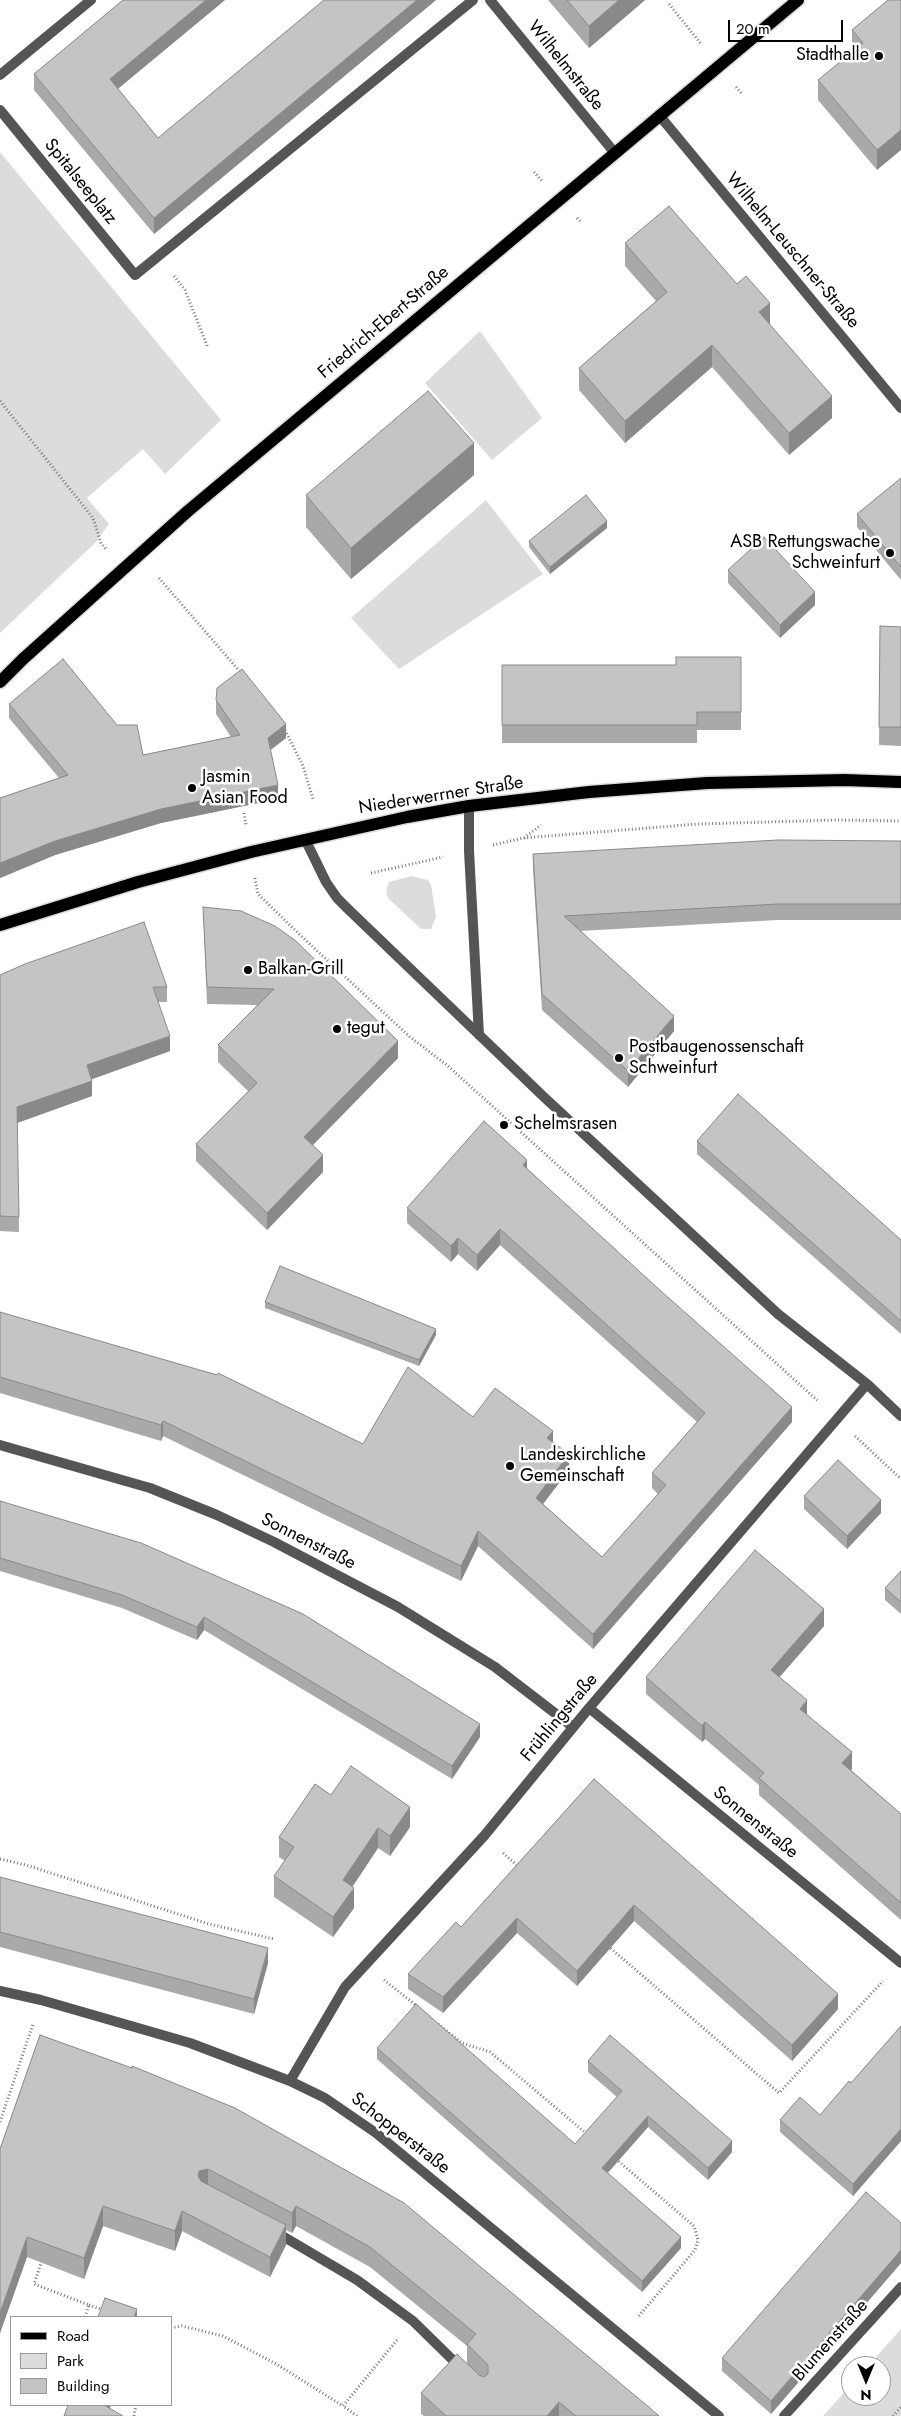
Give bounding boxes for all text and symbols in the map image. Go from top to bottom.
scale bar [731,10,846,42]
street label: Wilhelmstraße [522,17,608,115]
text: 20 m [736,18,770,40]
place label: Stadthalle [796,45,869,67]
marker: Stadthalle [873,50,885,62]
street label: Spitalseeplatz [39,135,121,229]
street label: Wilhelm-Leuschner-Straße [721,169,863,333]
street label: Friedrich-Ebert-Straße [314,262,454,384]
place label: ASB Rettungswache Schweinfurt [730,532,880,574]
marker: ASB Rettungswache Schweinfurt [884,547,896,559]
place label: Jasmin Asian Food [202,767,288,810]
street label: Niederwerrner Straße [357,772,525,820]
marker: Jasmin Asian Food [186,782,198,794]
place label: Balkan-Grill [258,959,344,981]
marker: Balkan-Grill [242,964,254,976]
place label: tegut [347,1018,385,1040]
marker: tegut [331,1023,343,1035]
place label: Postbaugenossenschaft Schweinfurt [629,1037,804,1080]
marker: Postbaugenossenschaft Schweinfurt [613,1052,625,1064]
place label: Schelmsrasen [514,1114,617,1136]
marker: Schelmsrasen [498,1119,510,1131]
place label: Landeskirchliche Gemeinschaft [520,1445,646,1488]
marker: Landeskirchliche Gemeinschaft [504,1460,516,1472]
street label: Sonnenstraße [257,1509,359,1575]
street label: Frühlingstraße [517,1670,603,1766]
street label: Sonnenstraße [708,1782,802,1864]
street label: Schopperstraße [346,2089,454,2179]
street label: Blumenstraße [789,2296,873,2386]
legend [10,2316,172,2406]
text: Road [57,2325,89,2347]
text: Park [57,2350,84,2372]
north arrow [841,2356,891,2406]
text: Building [57,2375,109,2397]
text: N [860,2385,872,2405]

